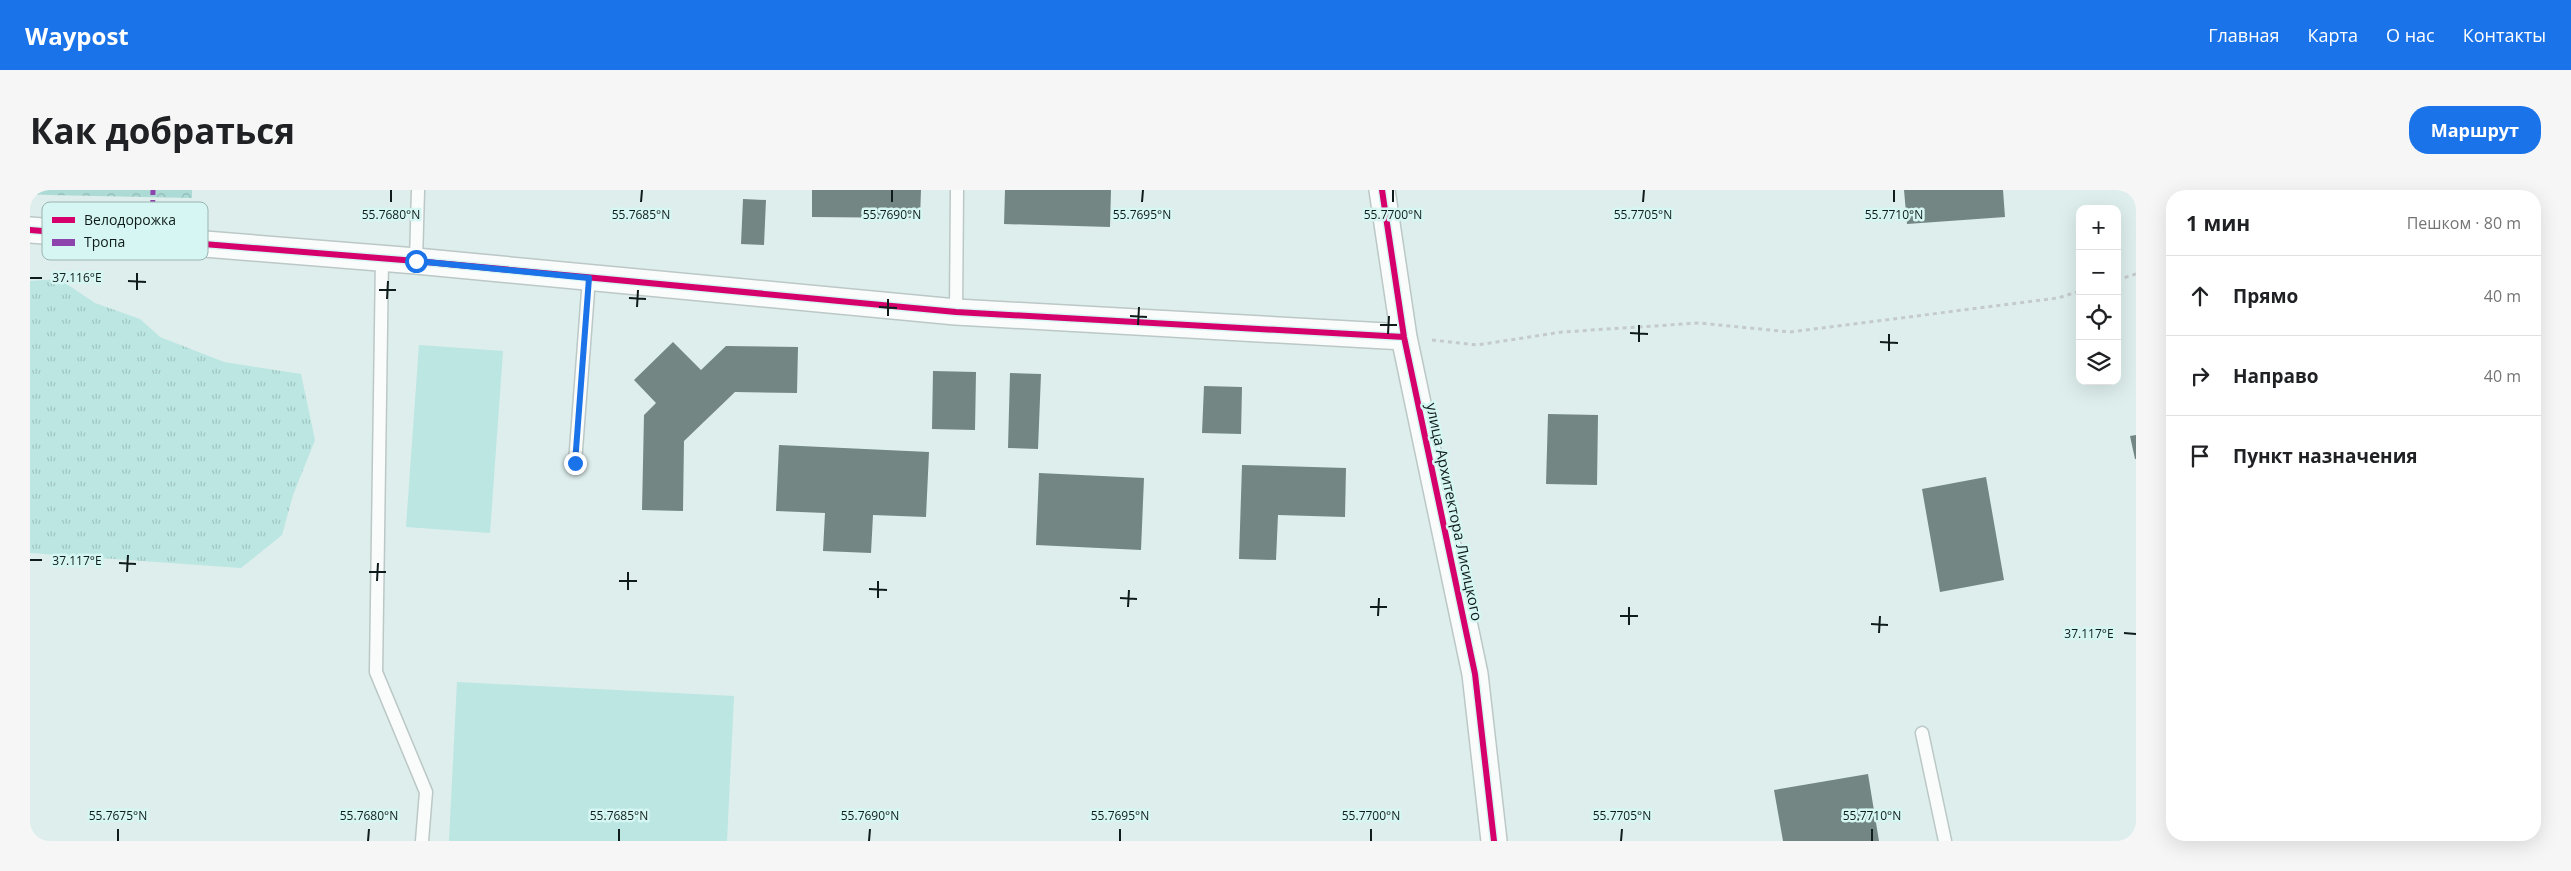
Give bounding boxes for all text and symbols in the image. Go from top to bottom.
text: Waypost [25,19,129,52]
text: Главная [2208,23,2280,47]
text: Карта [2308,23,2358,47]
text: О нас [2386,23,2435,47]
text: Контакты [2463,23,2546,47]
button: Маршрут [2409,106,2541,154]
text: Как добраться [30,107,295,154]
legend [42,202,208,260]
map controls [2076,205,2121,385]
button: + [2076,205,2121,250]
text: 55.7680°N [362,206,420,223]
text: 55.7685°N [612,206,670,223]
text: 55.7690°N [863,206,921,223]
text: 55.7695°N [1113,206,1171,223]
text: 55.7700°N [1364,206,1422,223]
text: 55.7705°N [1614,206,1672,223]
text: 55.7710°N [1865,206,1923,223]
text: 1 мин [2186,209,2250,237]
text: Велодорожка [84,210,176,229]
text: Пешком · 80 m [2407,212,2521,234]
text: Тропа [84,232,125,251]
route start [405,250,428,273]
button: − [2076,250,2121,295]
text: 37.116°E [52,269,102,286]
icon: ahead [2186,282,2214,310]
text: Прямо [2233,283,2298,309]
text: 40 m [2484,285,2521,307]
button: locate [2076,295,2121,340]
button: layers [2076,340,2121,385]
icon: right [2186,362,2214,390]
text: Направо [2233,363,2319,389]
text: 40 m [2484,365,2521,387]
street label: улица Архитектора Лисицкого [1422,401,1488,623]
icon: arrive [2186,442,2214,470]
text: Пункт назначения [2233,443,2418,469]
route end [564,452,587,475]
text: 37.117°E [52,552,102,569]
text: 37.117°E [2064,625,2114,642]
text: 55.7675°N [89,807,147,824]
text: 55.7680°N [340,807,398,824]
text: 55.7685°N [590,807,648,824]
text: 55.7690°N [841,807,899,824]
text: 55.7695°N [1091,807,1149,824]
text: 55.7700°N [1342,807,1400,824]
text: 55.7705°N [1593,807,1651,824]
text: 55.7710°N [1843,807,1901,824]

